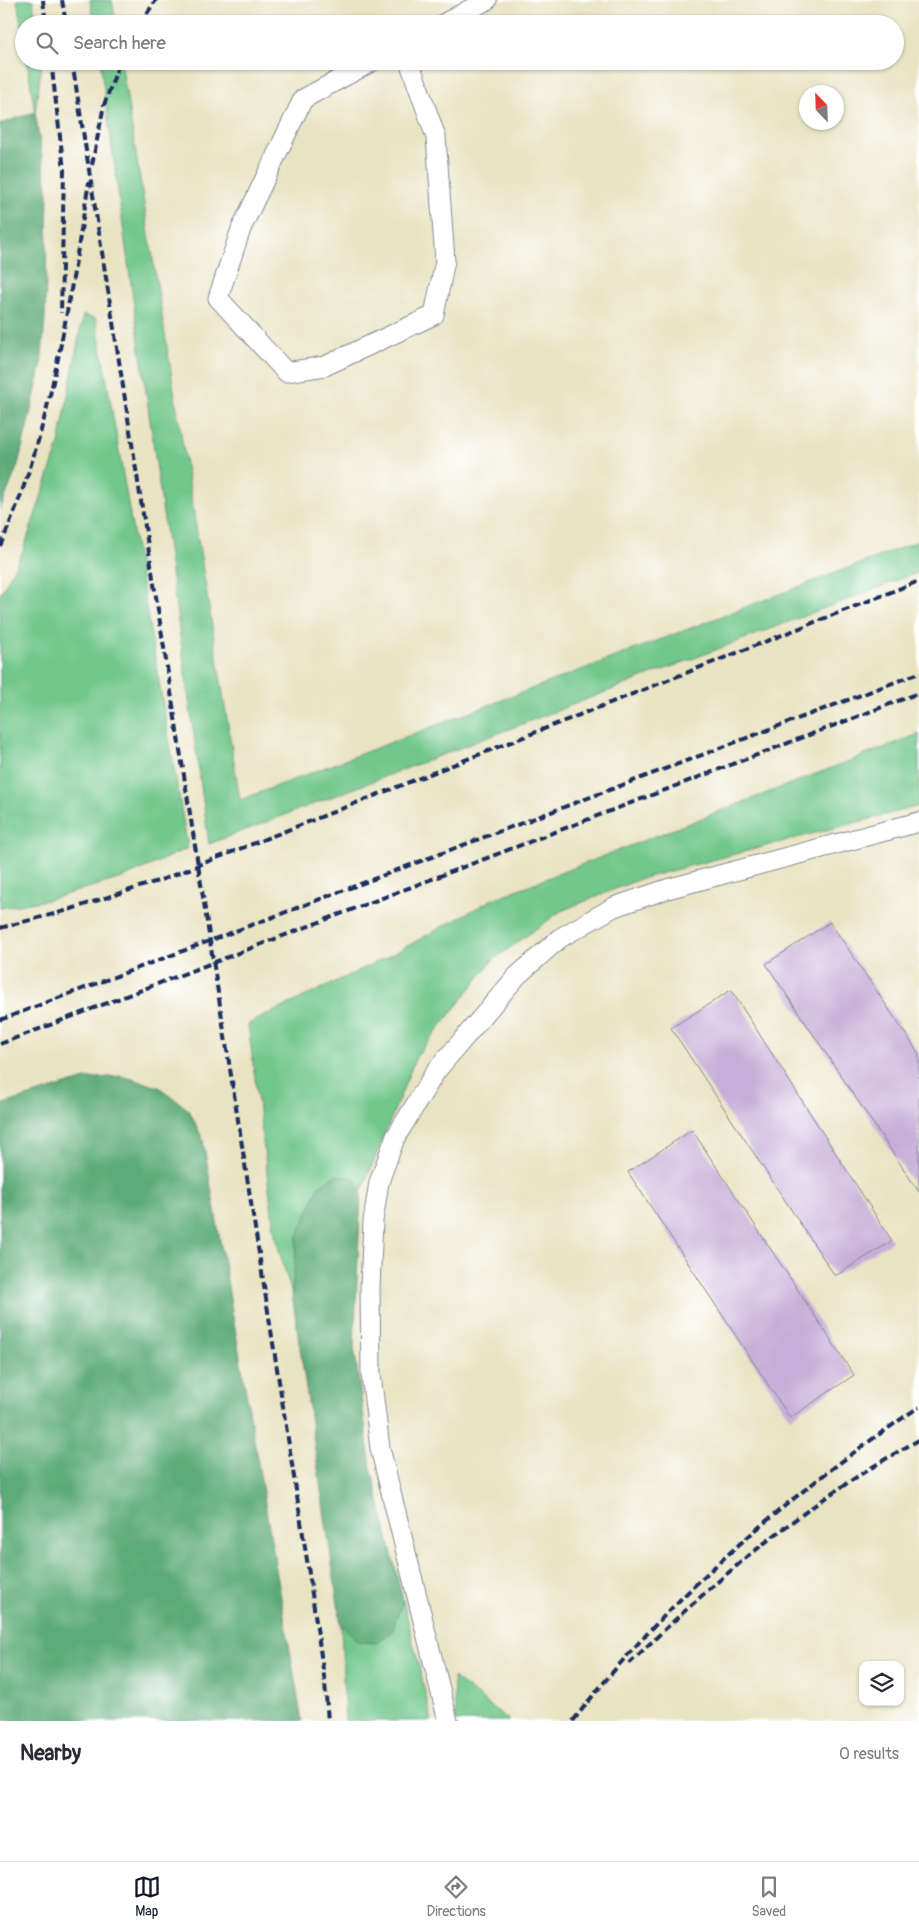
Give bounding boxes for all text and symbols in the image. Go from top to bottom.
search box [15,15,904,70]
icon: search [33,29,61,57]
text: Search here [73,31,166,55]
north arrow [799,85,844,130]
map controls [859,1661,904,1706]
button: layers [859,1661,904,1706]
text: Nearby [20,1740,81,1767]
text: 0 results [839,1744,899,1764]
tab: Map [133,1873,161,1920]
tab: Directions [426,1873,486,1920]
tab: Saved [751,1873,786,1920]

